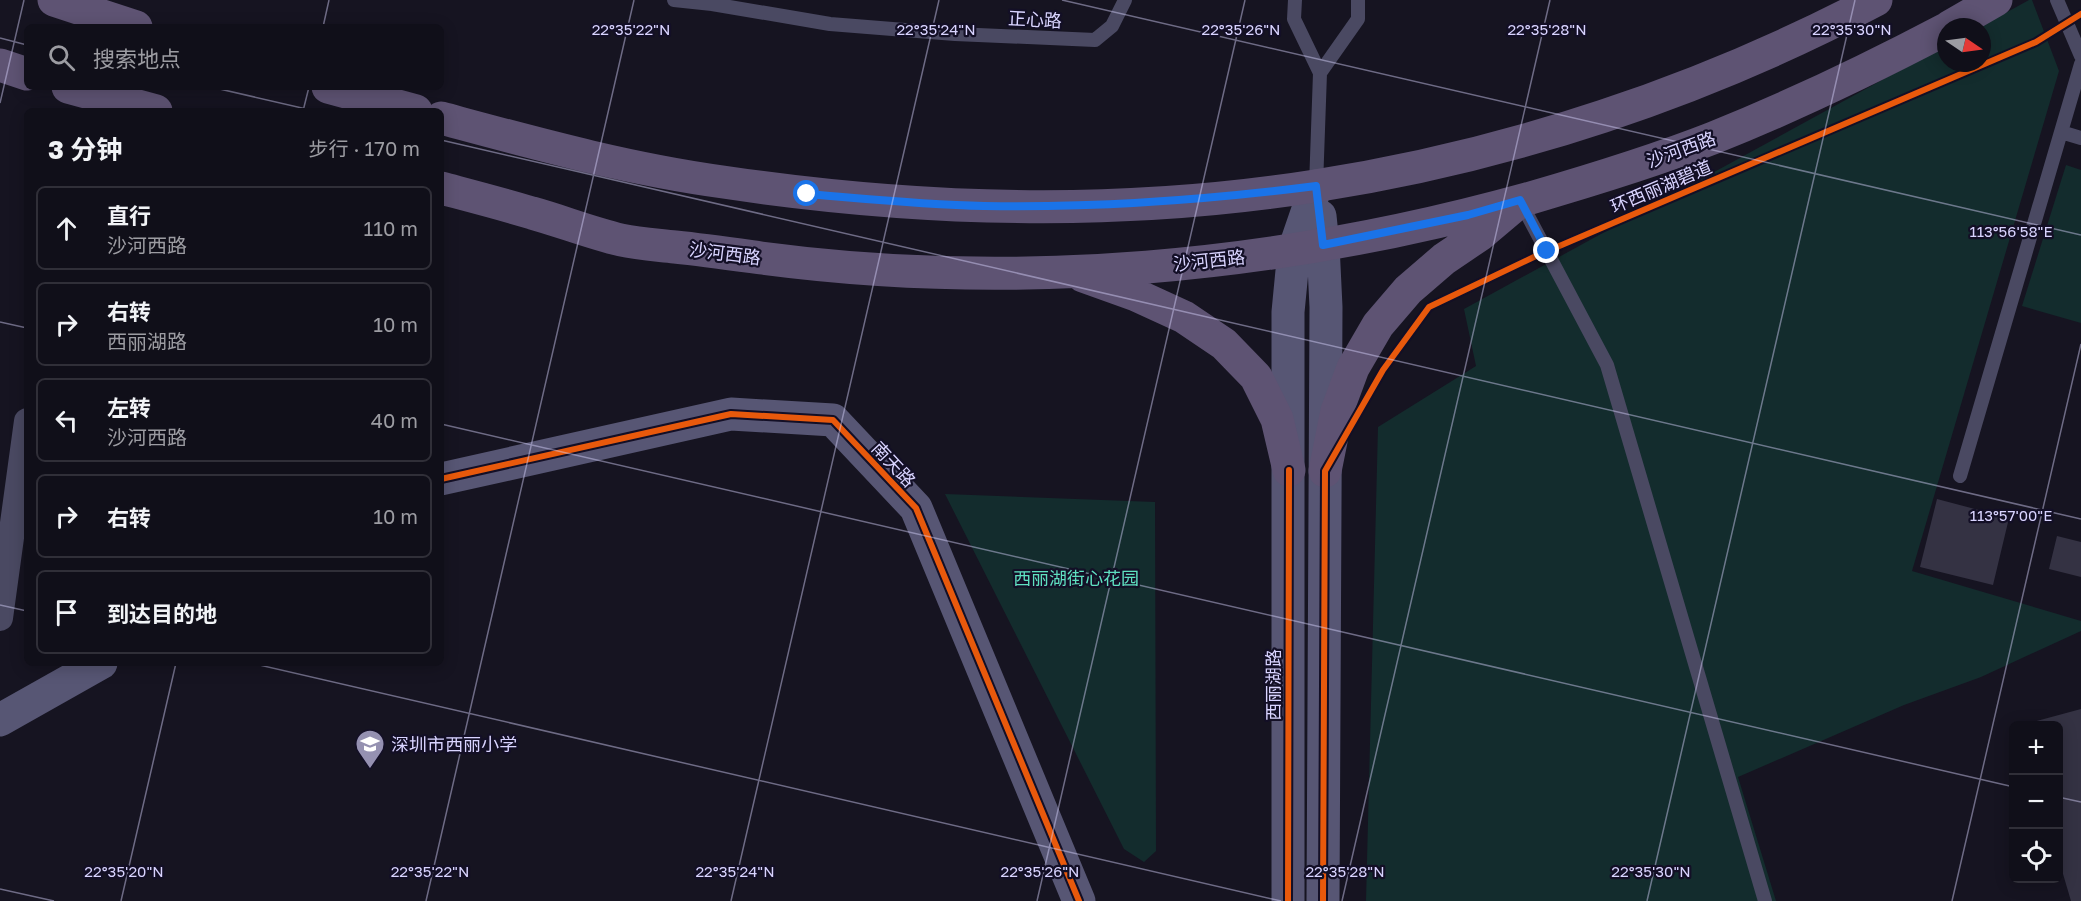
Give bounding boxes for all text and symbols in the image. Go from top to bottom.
street label: 正心路 [1007,7,1063,31]
north arrow [1937,18,1991,72]
text: 22°35'22"N [592,20,670,38]
text: 22°35'24"N [896,20,976,38]
text: 22°35'26"N [1201,20,1281,38]
text: 22°35'28"N [1507,20,1587,38]
text: 22°35'30"N [1812,20,1892,38]
search box [24,24,444,90]
icon: search [45,41,78,74]
text: 搜索地点 [93,45,181,72]
street label: 沙河西路 [1643,126,1719,172]
text: 3 分钟 [48,134,122,165]
text: 步行 · 170 m [309,136,420,160]
street label: 环西丽湖碧道 [1607,155,1715,217]
route start [793,180,819,206]
text: 直行 [107,202,151,229]
icon: ahead [50,212,83,245]
text: 110 m [364,216,418,240]
text: 113°56'58"E [1969,222,2053,240]
text: 沙河西路 [107,233,187,257]
route end [1533,237,1559,263]
street label: 沙河西路 [688,238,762,268]
street label: 沙河西路 [1172,245,1246,275]
text: 右转 [107,298,151,325]
icon: right [50,308,83,341]
text: 10 m [373,312,418,336]
text: 西丽湖路 [107,329,187,353]
text: 左转 [107,394,151,421]
icon: left [50,404,83,437]
text: 40 m [371,408,418,432]
text: 沙河西路 [107,425,187,449]
street label: 南天路 [868,437,920,491]
icon: right [50,500,83,533]
text: 右转 [107,504,151,531]
text: 10 m [373,504,418,528]
text: 113°57'00"E [1970,506,2052,524]
park label: 西丽湖街心花园 [1013,567,1139,589]
icon: arrive [50,596,83,629]
text: 到达目的地 [107,600,217,627]
street label: 西丽湖路 [1262,649,1284,721]
map controls [2009,721,2063,883]
button: + [2009,721,2063,775]
school or university icon: 深圳市西丽小学 [354,728,386,770]
place label: 深圳市西丽小学 [391,733,517,755]
button: − [2009,775,2063,829]
button: locate [2009,829,2063,883]
text: 22°35'20"N [84,862,164,880]
text: 22°35'22"N [391,862,469,880]
text: 22°35'24"N [695,862,775,880]
text: 22°35'26"N [1000,862,1080,880]
text: 22°35'28"N [1305,862,1385,880]
text: 22°35'30"N [1611,862,1691,880]

